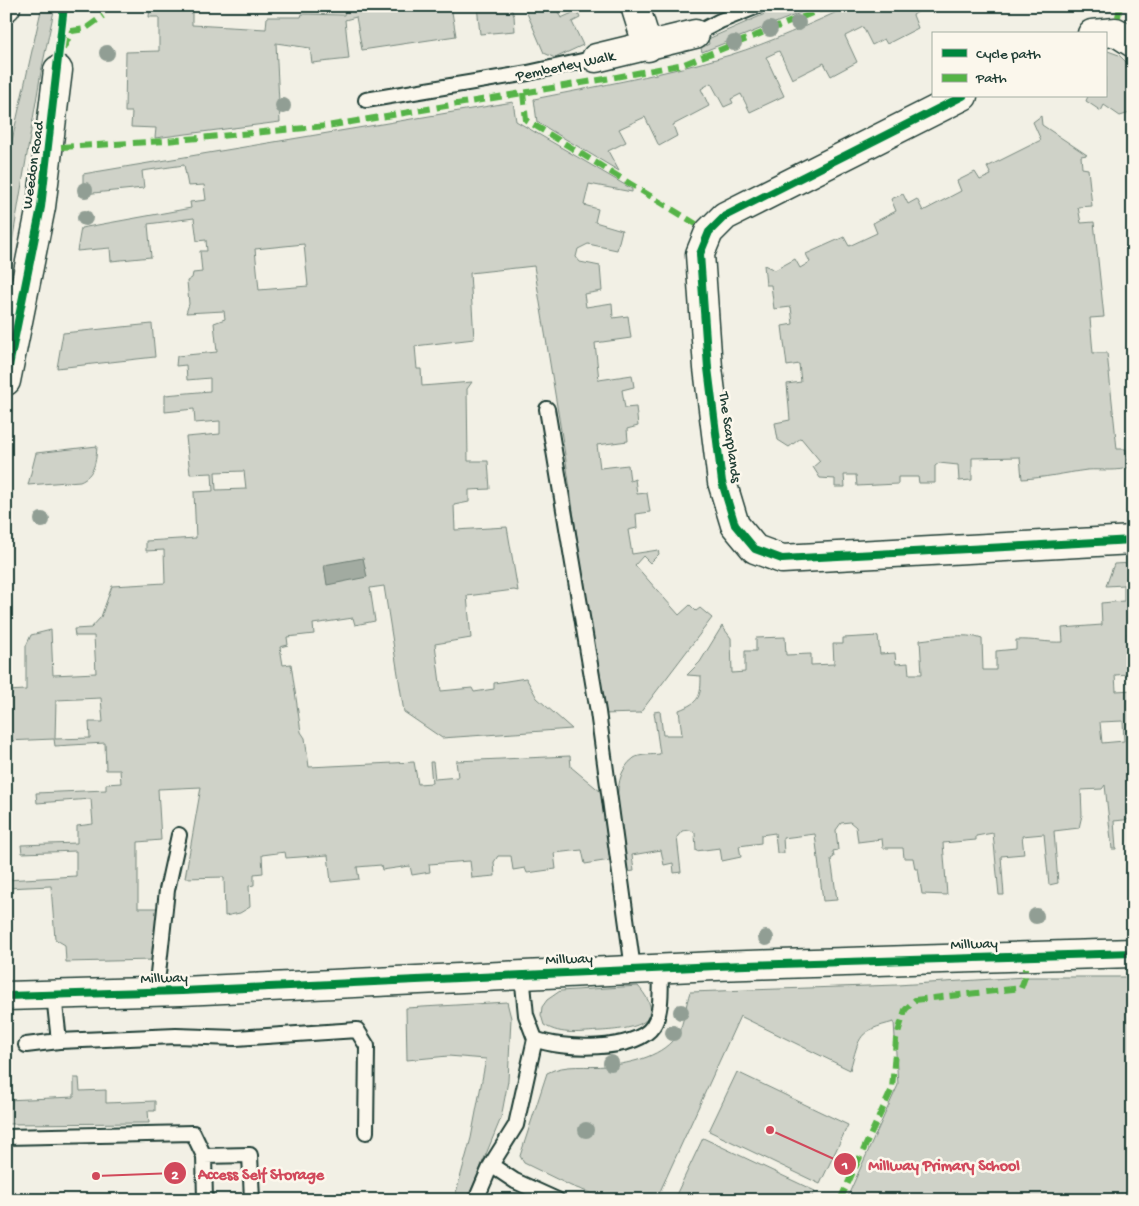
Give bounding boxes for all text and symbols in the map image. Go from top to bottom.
legend [932,32,1106,98]
text: Cycle path [976,46,1041,64]
street label: Pemberley Walk [513,47,618,86]
text: Path [975,70,1007,88]
street label: Weedon Road [19,119,49,210]
street label: The Scarplands [714,390,744,484]
street label: Millway [950,935,999,955]
street label: Millway [545,950,594,970]
street label: Millway [140,969,189,989]
callout: Millway Primary School [833,1149,1029,1180]
text: 1 [841,1157,848,1175]
callout: Access Self Storage [163,1158,334,1189]
text: Millway Primary School [868,1158,1020,1177]
text: Access Self Storage [197,1166,325,1186]
text: 2 [171,1167,179,1185]

